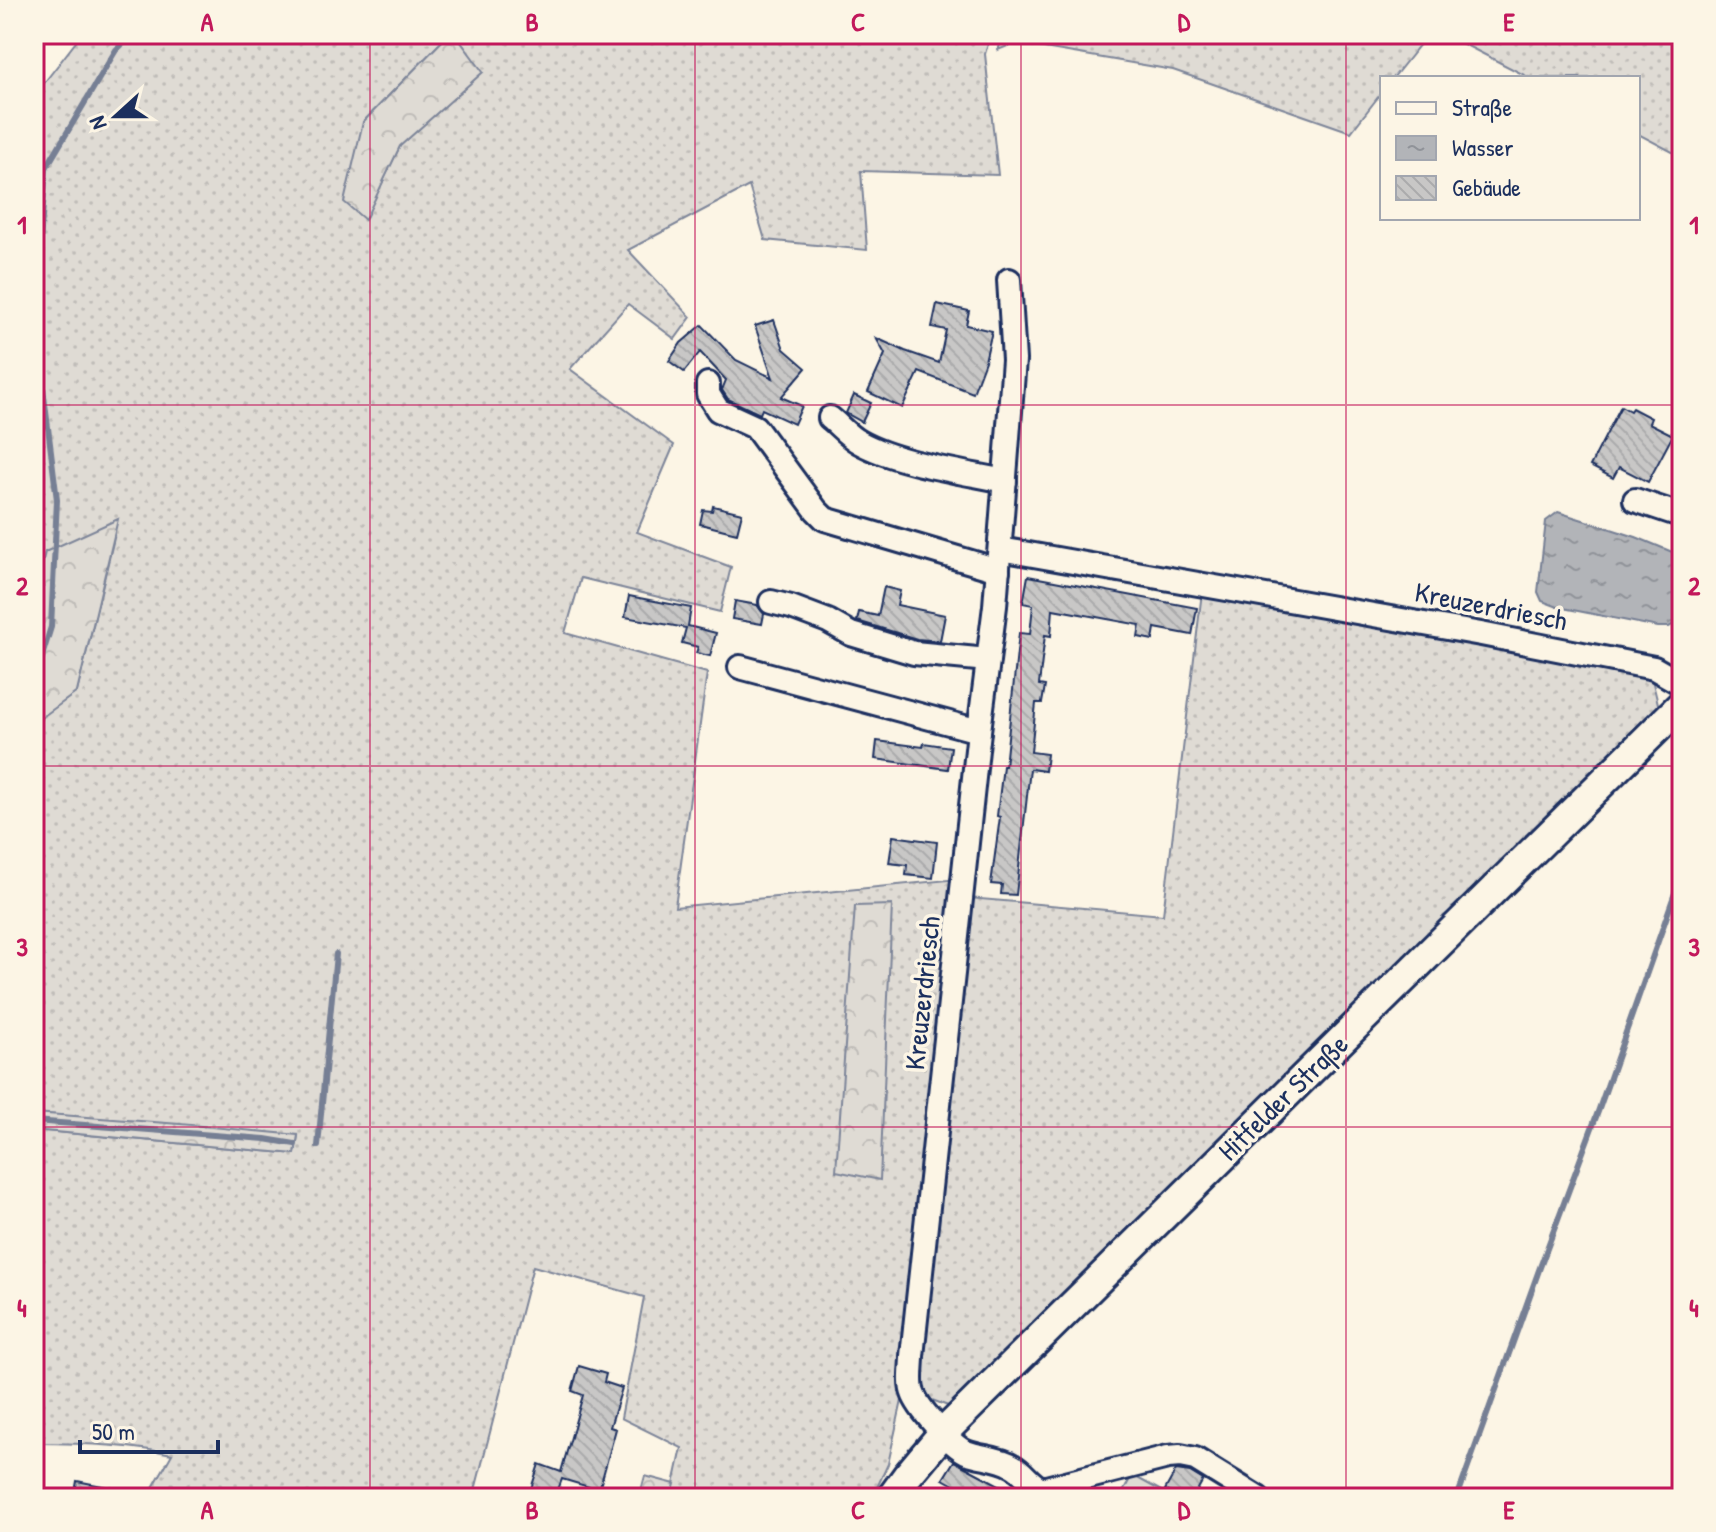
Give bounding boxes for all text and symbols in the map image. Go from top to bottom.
text: A [201,4,214,39]
text: B [525,4,539,39]
text: C [851,4,865,39]
text: D [1178,4,1191,39]
text: E [1503,4,1515,39]
north arrow [76,76,156,156]
legend [1380,76,1640,220]
text: Straße [1452,91,1513,123]
text: N [81,112,113,134]
text: Wasser [1452,131,1513,163]
text: Gebäude [1452,171,1521,203]
text: 1 [17,207,27,242]
text: 1 [1689,207,1699,242]
text: 2 [16,568,29,603]
text: 2 [1688,568,1701,603]
street label: Kreuzerdriesch [1412,573,1571,639]
street label: Kreuzerdriesch [895,914,949,1072]
text: 3 [16,929,28,964]
text: 3 [1688,929,1700,964]
street label: Hitfelder Straße [1210,1025,1356,1169]
text: 4 [17,1290,27,1325]
text: 4 [1689,1290,1699,1325]
scale bar [80,1404,218,1454]
text: 50 m [92,1415,135,1447]
text: A [201,1492,214,1527]
text: B [525,1492,539,1527]
text: C [851,1492,865,1527]
text: D [1178,1492,1191,1527]
text: E [1503,1492,1515,1527]

